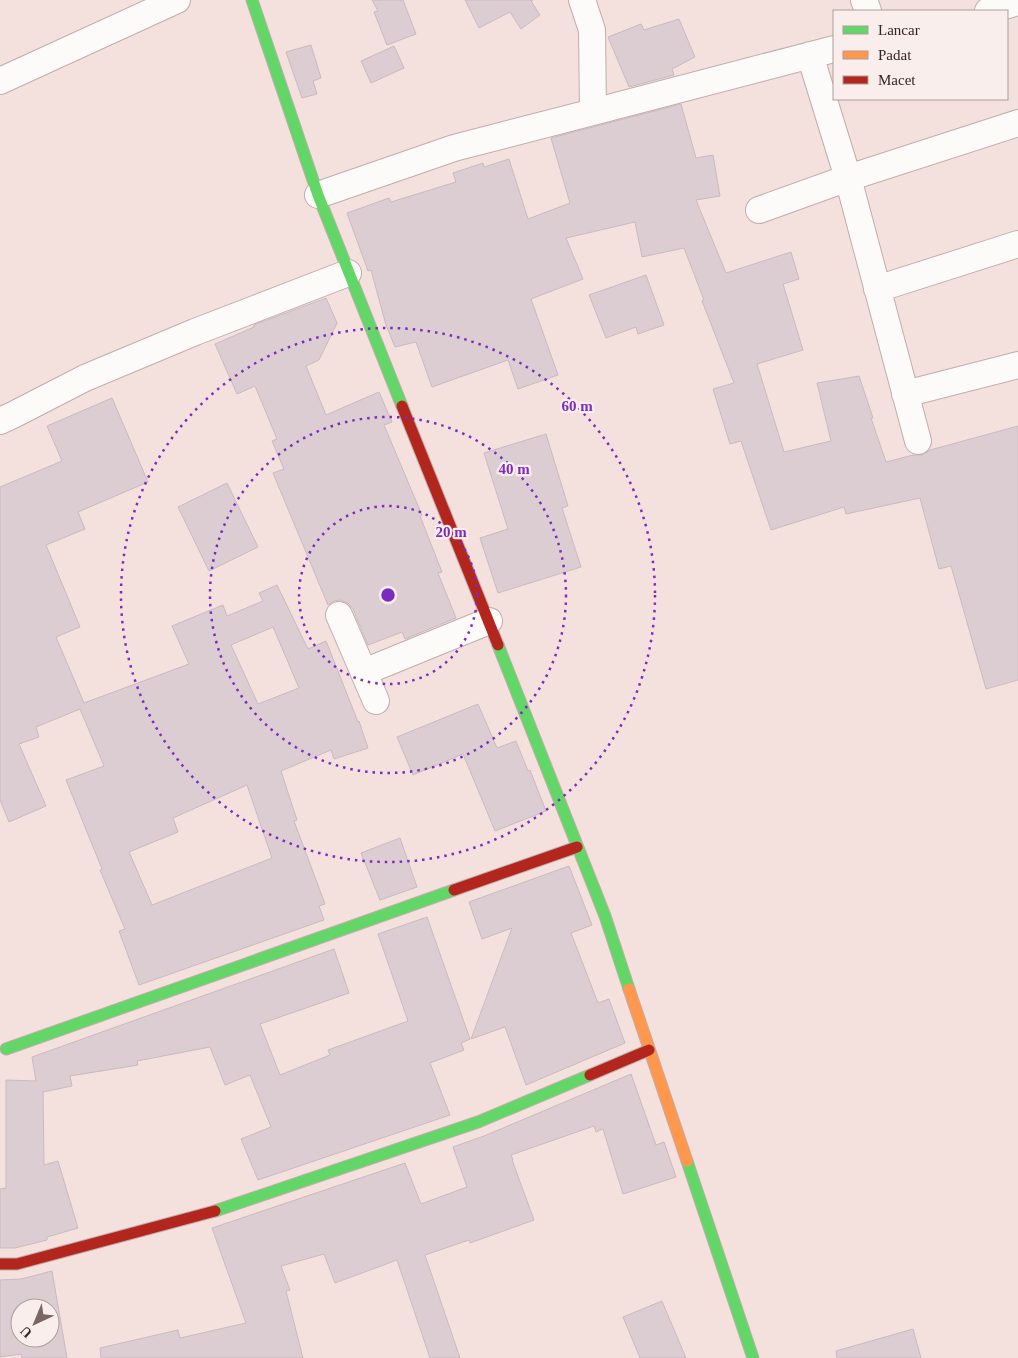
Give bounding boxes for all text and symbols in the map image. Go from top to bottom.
legend [833,10,1008,100]
text: Lancar [878,22,920,38]
text: Padat [878,47,912,63]
text: Macet [878,72,916,88]
text: 60 m [561,398,593,414]
text: 40 m [498,461,530,477]
text: 20 m [435,524,467,540]
centre of rings [379,586,397,604]
north arrow [10,1298,60,1348]
text: U [17,1323,35,1341]

